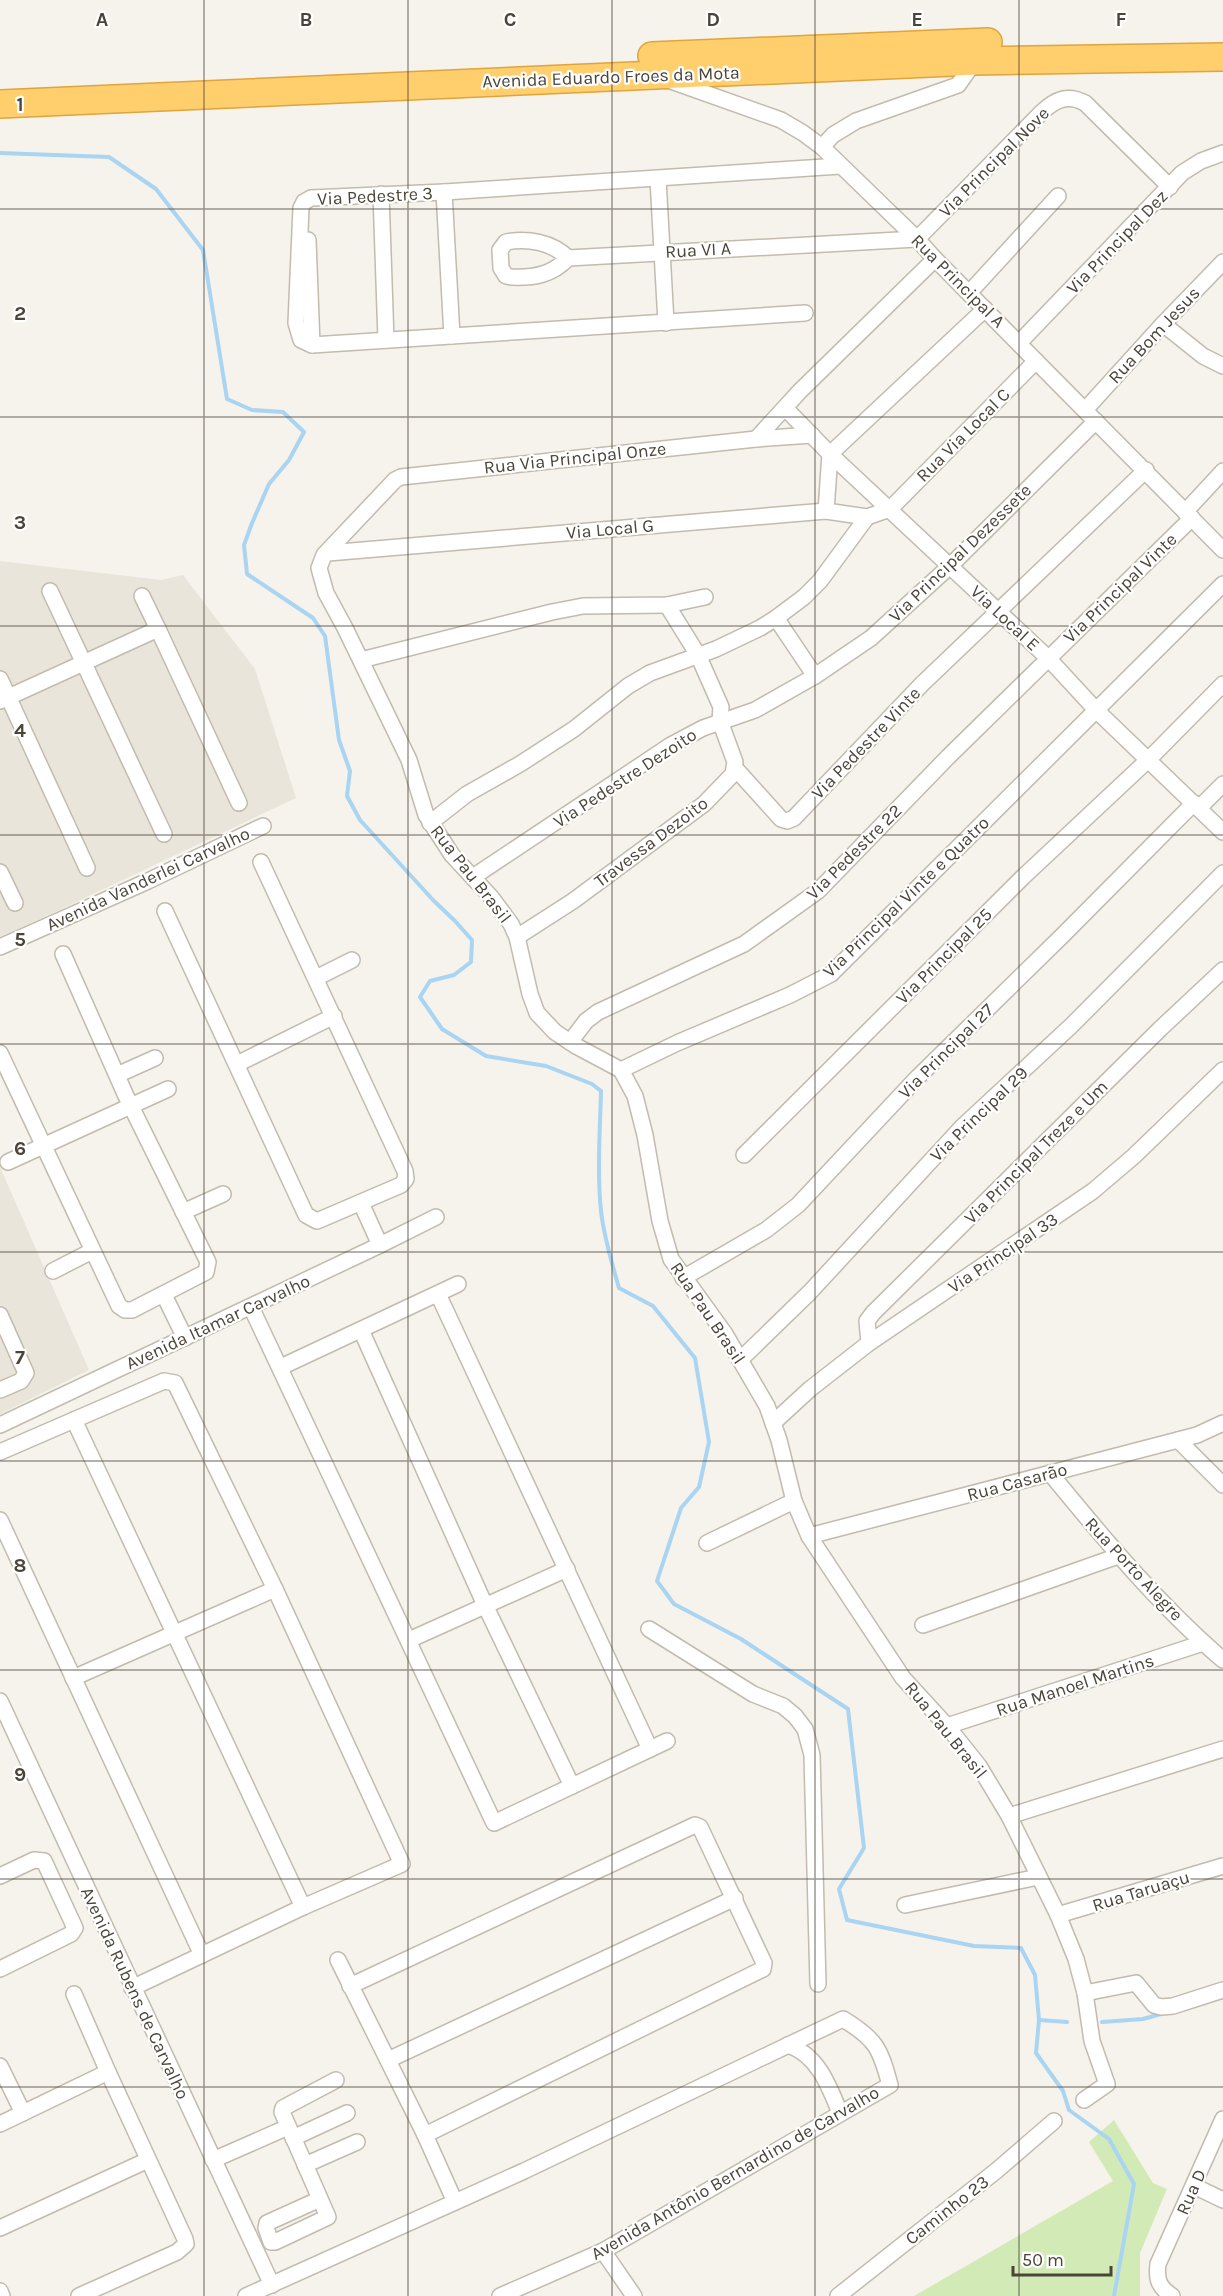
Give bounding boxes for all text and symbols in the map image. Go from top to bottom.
text: A [96,8,109,31]
text: B [300,8,312,31]
text: C [504,8,516,31]
text: D [706,8,720,31]
text: E [911,8,923,31]
text: F [1116,8,1127,31]
street label: Avenida Eduardo Froes da Mota [482,62,740,92]
text: 1 [16,93,24,116]
street label: Via Principal Nove [934,102,1054,222]
street label: Via Pedestre 3 [317,182,433,210]
street label: Via Principal Dez [1062,185,1172,299]
street label: Rua Principal A [907,230,1009,332]
street label: Rua VI A [665,237,731,263]
street label: Rua Bom Jesus [1103,282,1205,388]
text: 2 [14,302,26,325]
street label: Rua Via Local C [912,384,1014,486]
street label: Rua Via Principal Onze [483,437,667,479]
street label: Via Principal Dezessete [884,479,1036,627]
text: 3 [14,511,26,534]
street label: Via Local G [565,514,655,544]
street label: Via Principal Vinte [1059,528,1181,648]
street label: Via Local E [966,580,1044,656]
street label: Via Pedestre Vinte [807,682,925,804]
text: 4 [14,719,26,742]
street label: Via Pedestre Dezoito [549,723,701,833]
street label: Travessa Dezoito [590,792,712,892]
street label: Via Pedestre 22 [802,800,906,904]
street label: Via Principal Vinte e Quatro [818,812,994,982]
street label: Rua Pau Brasil [426,820,516,928]
street label: Avenida Vanderlei Carvalho [43,822,253,936]
street label: Via Principal 25 [891,903,997,1009]
text: 5 [14,928,26,951]
street label: Via Principal 27 [894,998,999,1103]
street label: Via Principal 29 [925,1062,1033,1166]
street label: Via Principal Treze e Um [959,1075,1113,1229]
text: 6 [14,1137,26,1160]
street label: Via Principal 33 [944,1208,1062,1298]
street label: Rua Pau Brasil [666,1258,750,1368]
street label: Avenida Itamar Carvalho [122,1270,314,1374]
text: 7 [15,1346,25,1369]
street label: Rua Casarão [965,1458,1069,1506]
street label: Rua Porto Alegre [1080,1513,1188,1625]
text: 8 [14,1554,26,1577]
street label: Rua Manoel Martins [993,1649,1157,1721]
street label: Rua Pau Brasil [900,1677,992,1783]
text: 9 [14,1763,26,1786]
street label: Rua Taruaçu [1090,1866,1192,1916]
street label: Avenida Rubens de Carvalho [76,1883,194,2103]
street label: Avenida Antônio Bernardino de Carvalho [587,2081,883,2265]
street label: Rua D [1171,2166,1211,2218]
street label: Caminho 23 [901,2171,993,2249]
scale bar [1013,2239,1110,2277]
text: 50 m [1022,2249,1064,2271]

